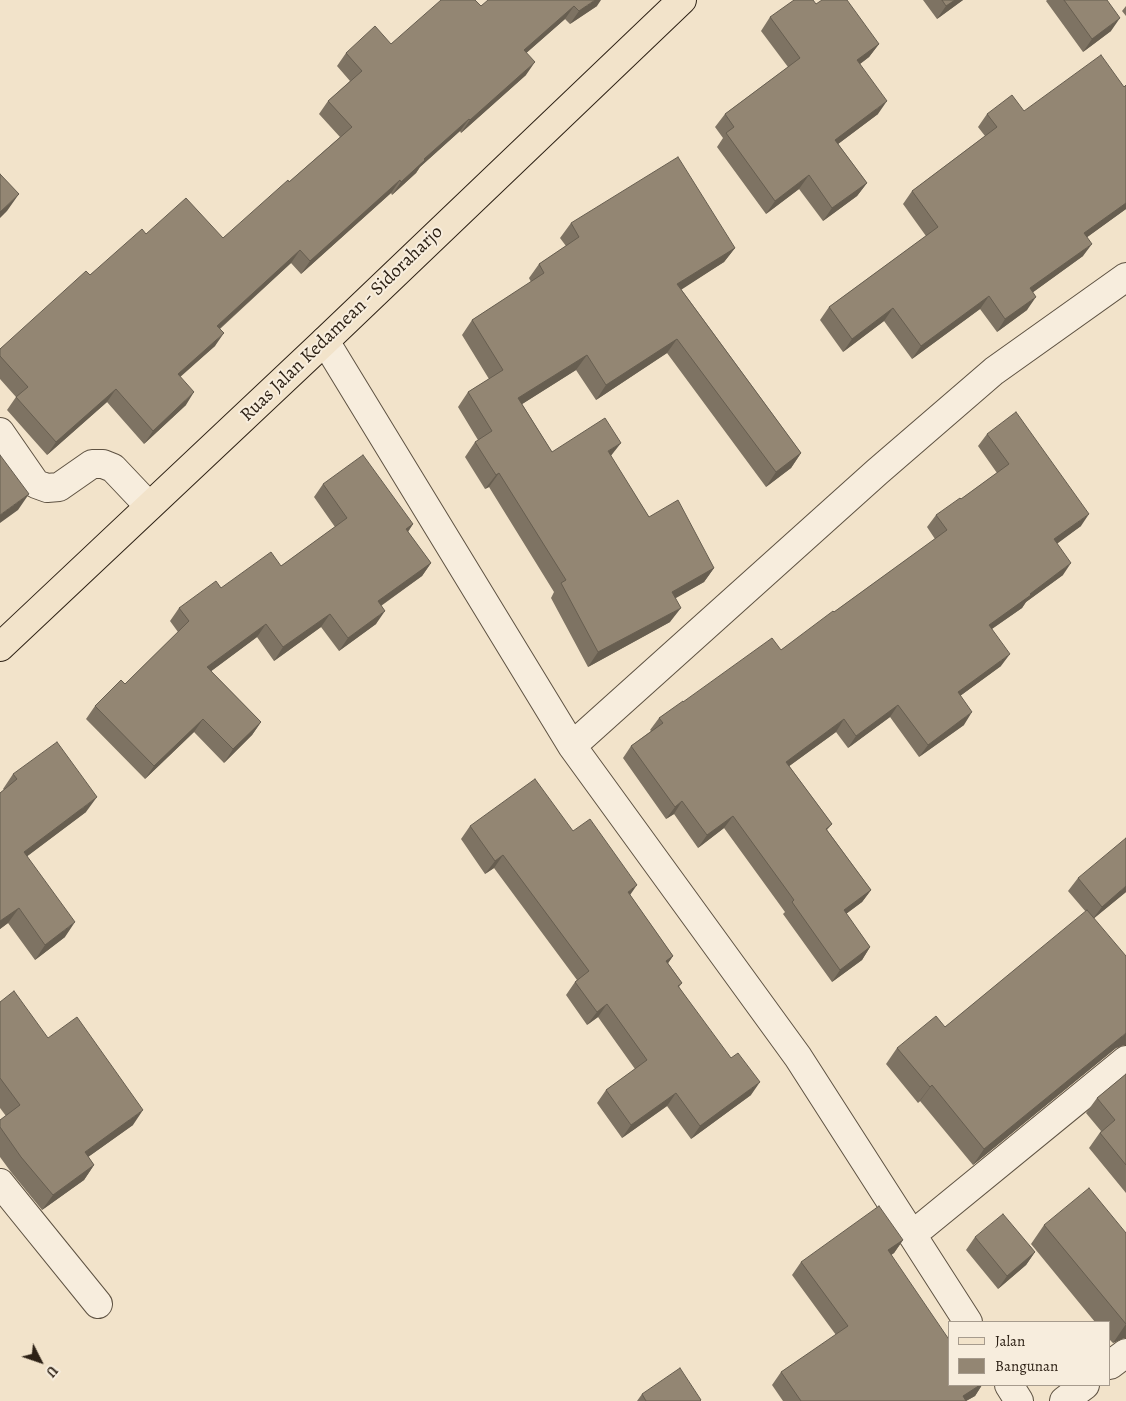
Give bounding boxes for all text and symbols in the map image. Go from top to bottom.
street label: Ruas Jalan Kedamean - Sidoraharjo [236,221,448,427]
legend [948,1321,1111,1386]
text: Jalan [995,1331,1025,1351]
north arrow [15,1336,65,1386]
text: Bangunan [995,1356,1058,1376]
text: U [42,1361,62,1381]

